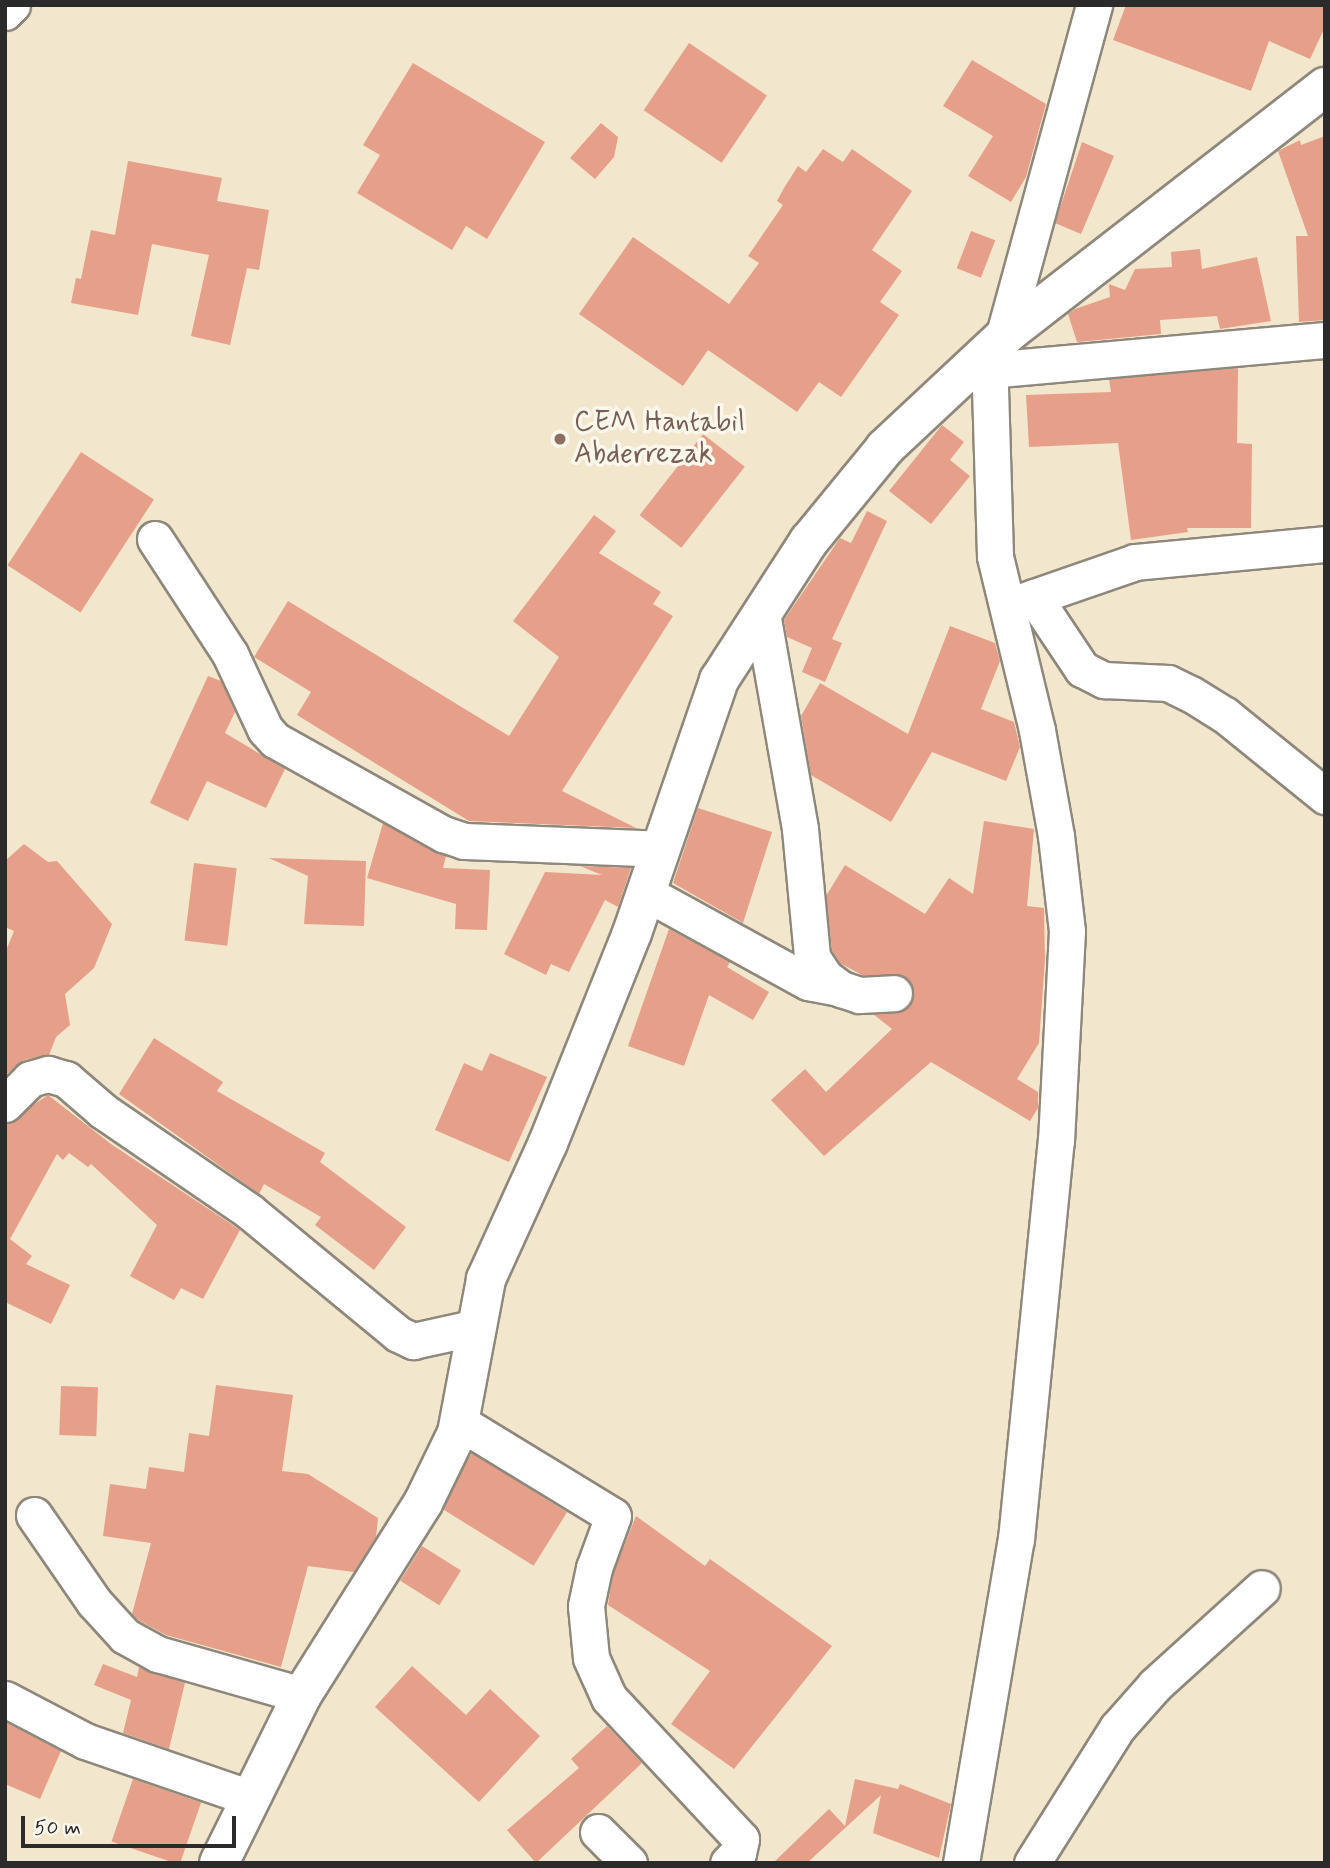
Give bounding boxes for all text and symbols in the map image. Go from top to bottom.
place label: CEM Hantabil Abderrezak [574,406,745,472]
marker: CEM Hantabil Abderrezak [552,431,568,447]
scale bar [24,1801,240,1845]
text: 50 m [34,1814,81,1842]

